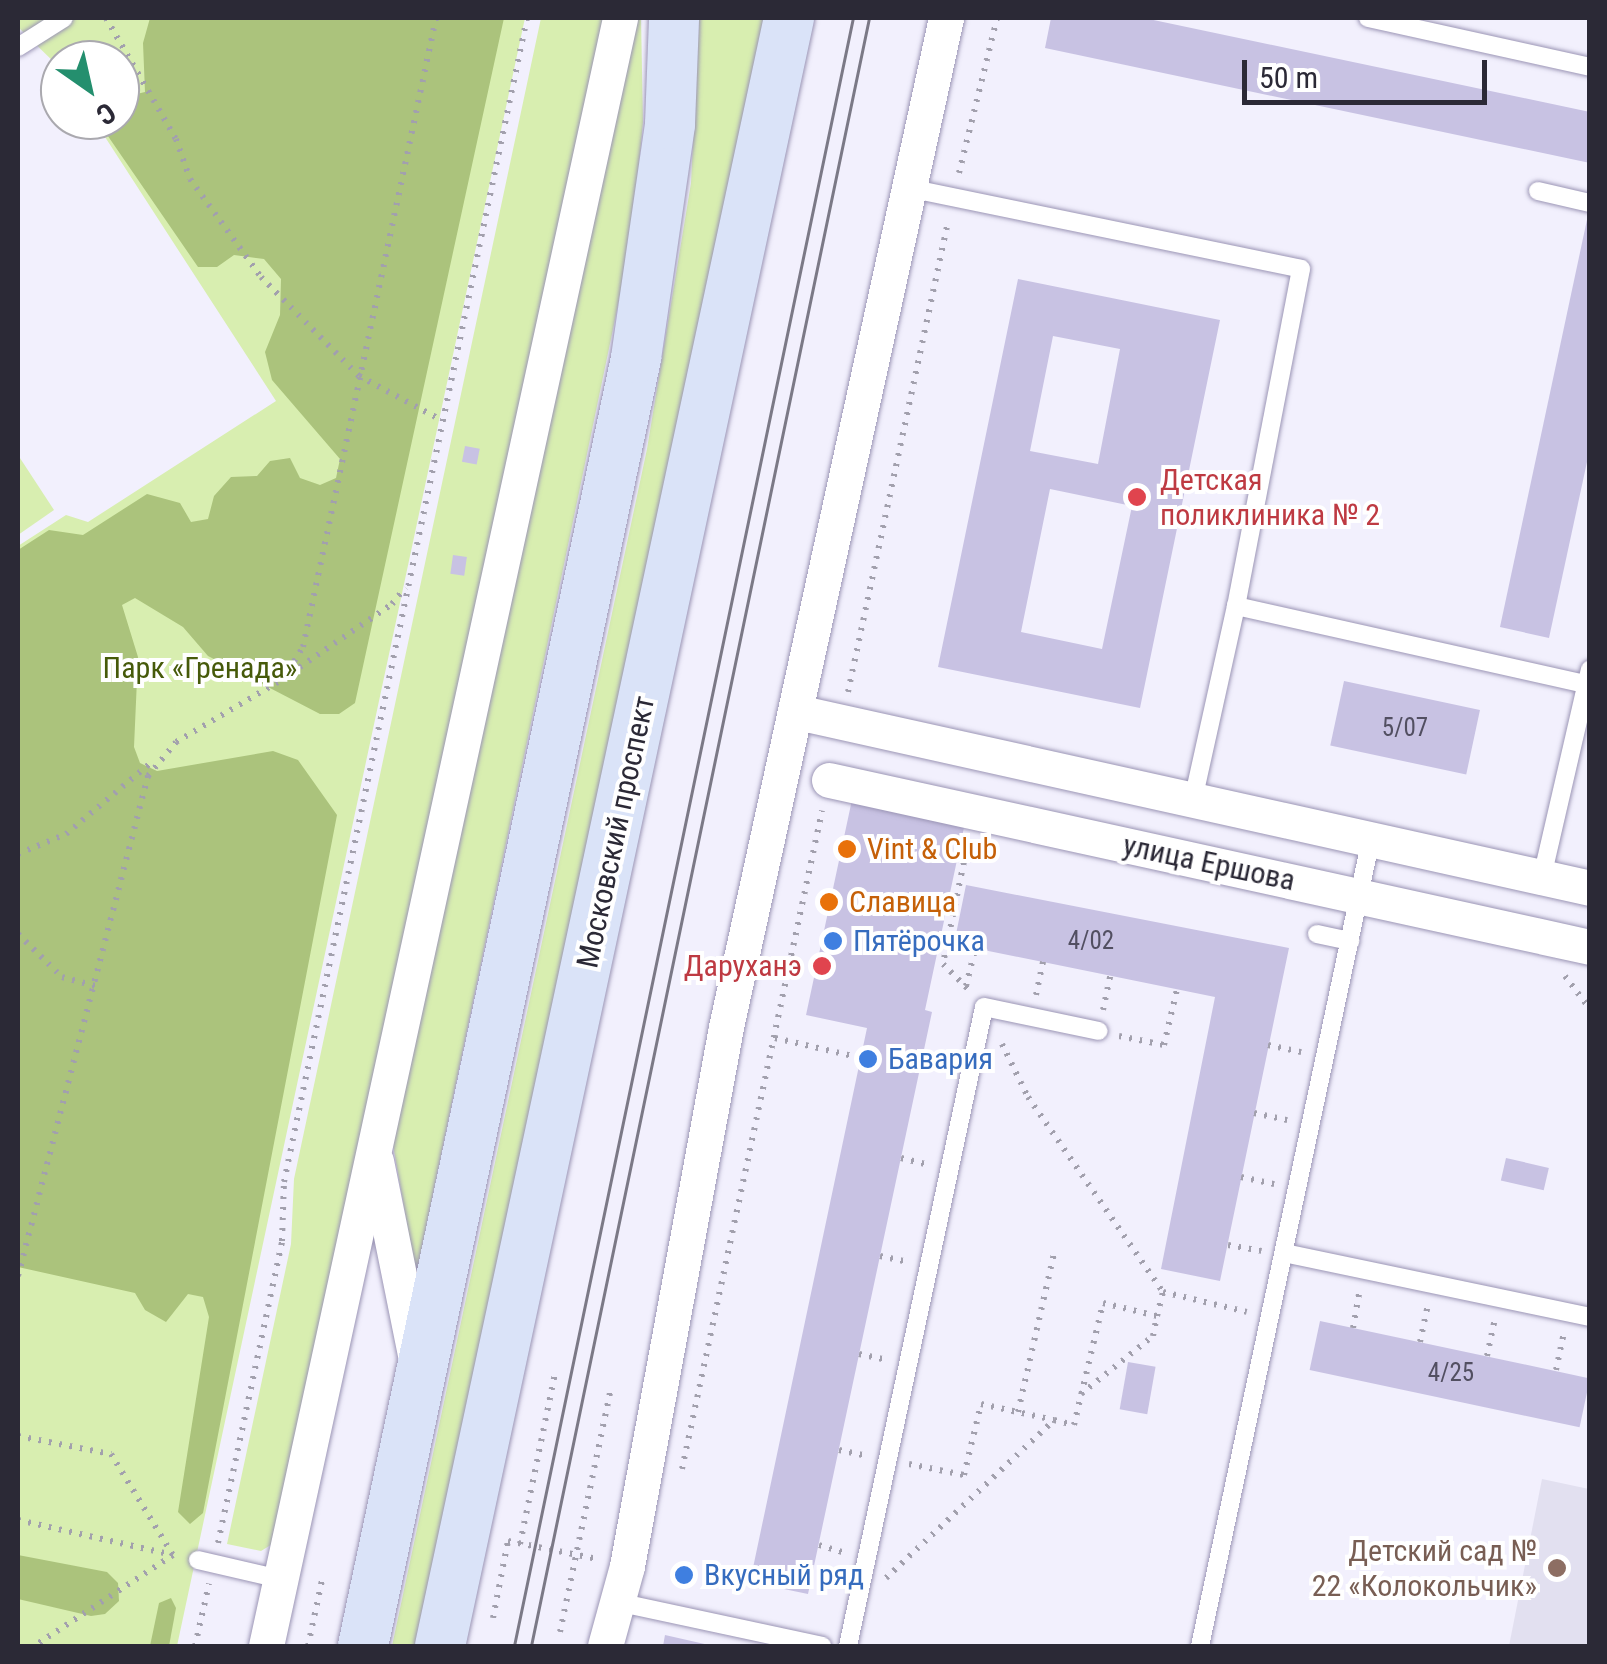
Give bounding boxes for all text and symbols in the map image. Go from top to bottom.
north arrow [40,40,140,140]
scale bar [1247,40,1492,102]
text: 50 m [1259,60,1318,95]
text: С [90,95,122,132]
place label: Детская поликлиника № 2 [1160,462,1380,532]
marker: Детская поликлиника № 2 [1124,484,1150,510]
park label: Парк «Гренада» [103,650,297,686]
street label: Московский проспект [570,693,662,971]
house number: 5/07 [1382,713,1428,743]
street label: улица Ершова [1120,827,1298,899]
place label: Vint & Club [867,831,997,867]
marker: Vint & Club [836,838,858,860]
place label: Славица [849,884,956,920]
marker: Славица [818,891,840,913]
place label: Пятёрочка [853,923,985,959]
house number: 4/02 [1068,926,1114,956]
marker: Пятёрочка [822,930,844,952]
place label: Даруханэ [684,948,802,984]
marker: Даруханэ [811,955,833,977]
place label: Бавария [888,1041,993,1077]
marker: Бавария [857,1048,879,1070]
house number: 4/25 [1428,1358,1474,1388]
place label: Детский сад № 22 «Колокольчик» [1312,1533,1537,1604]
place label: Вкусный ряд [704,1557,864,1593]
marker: Детский сад № 22 «Колокольчик» [1546,1557,1568,1579]
marker: Вкусный ряд [673,1564,695,1586]

